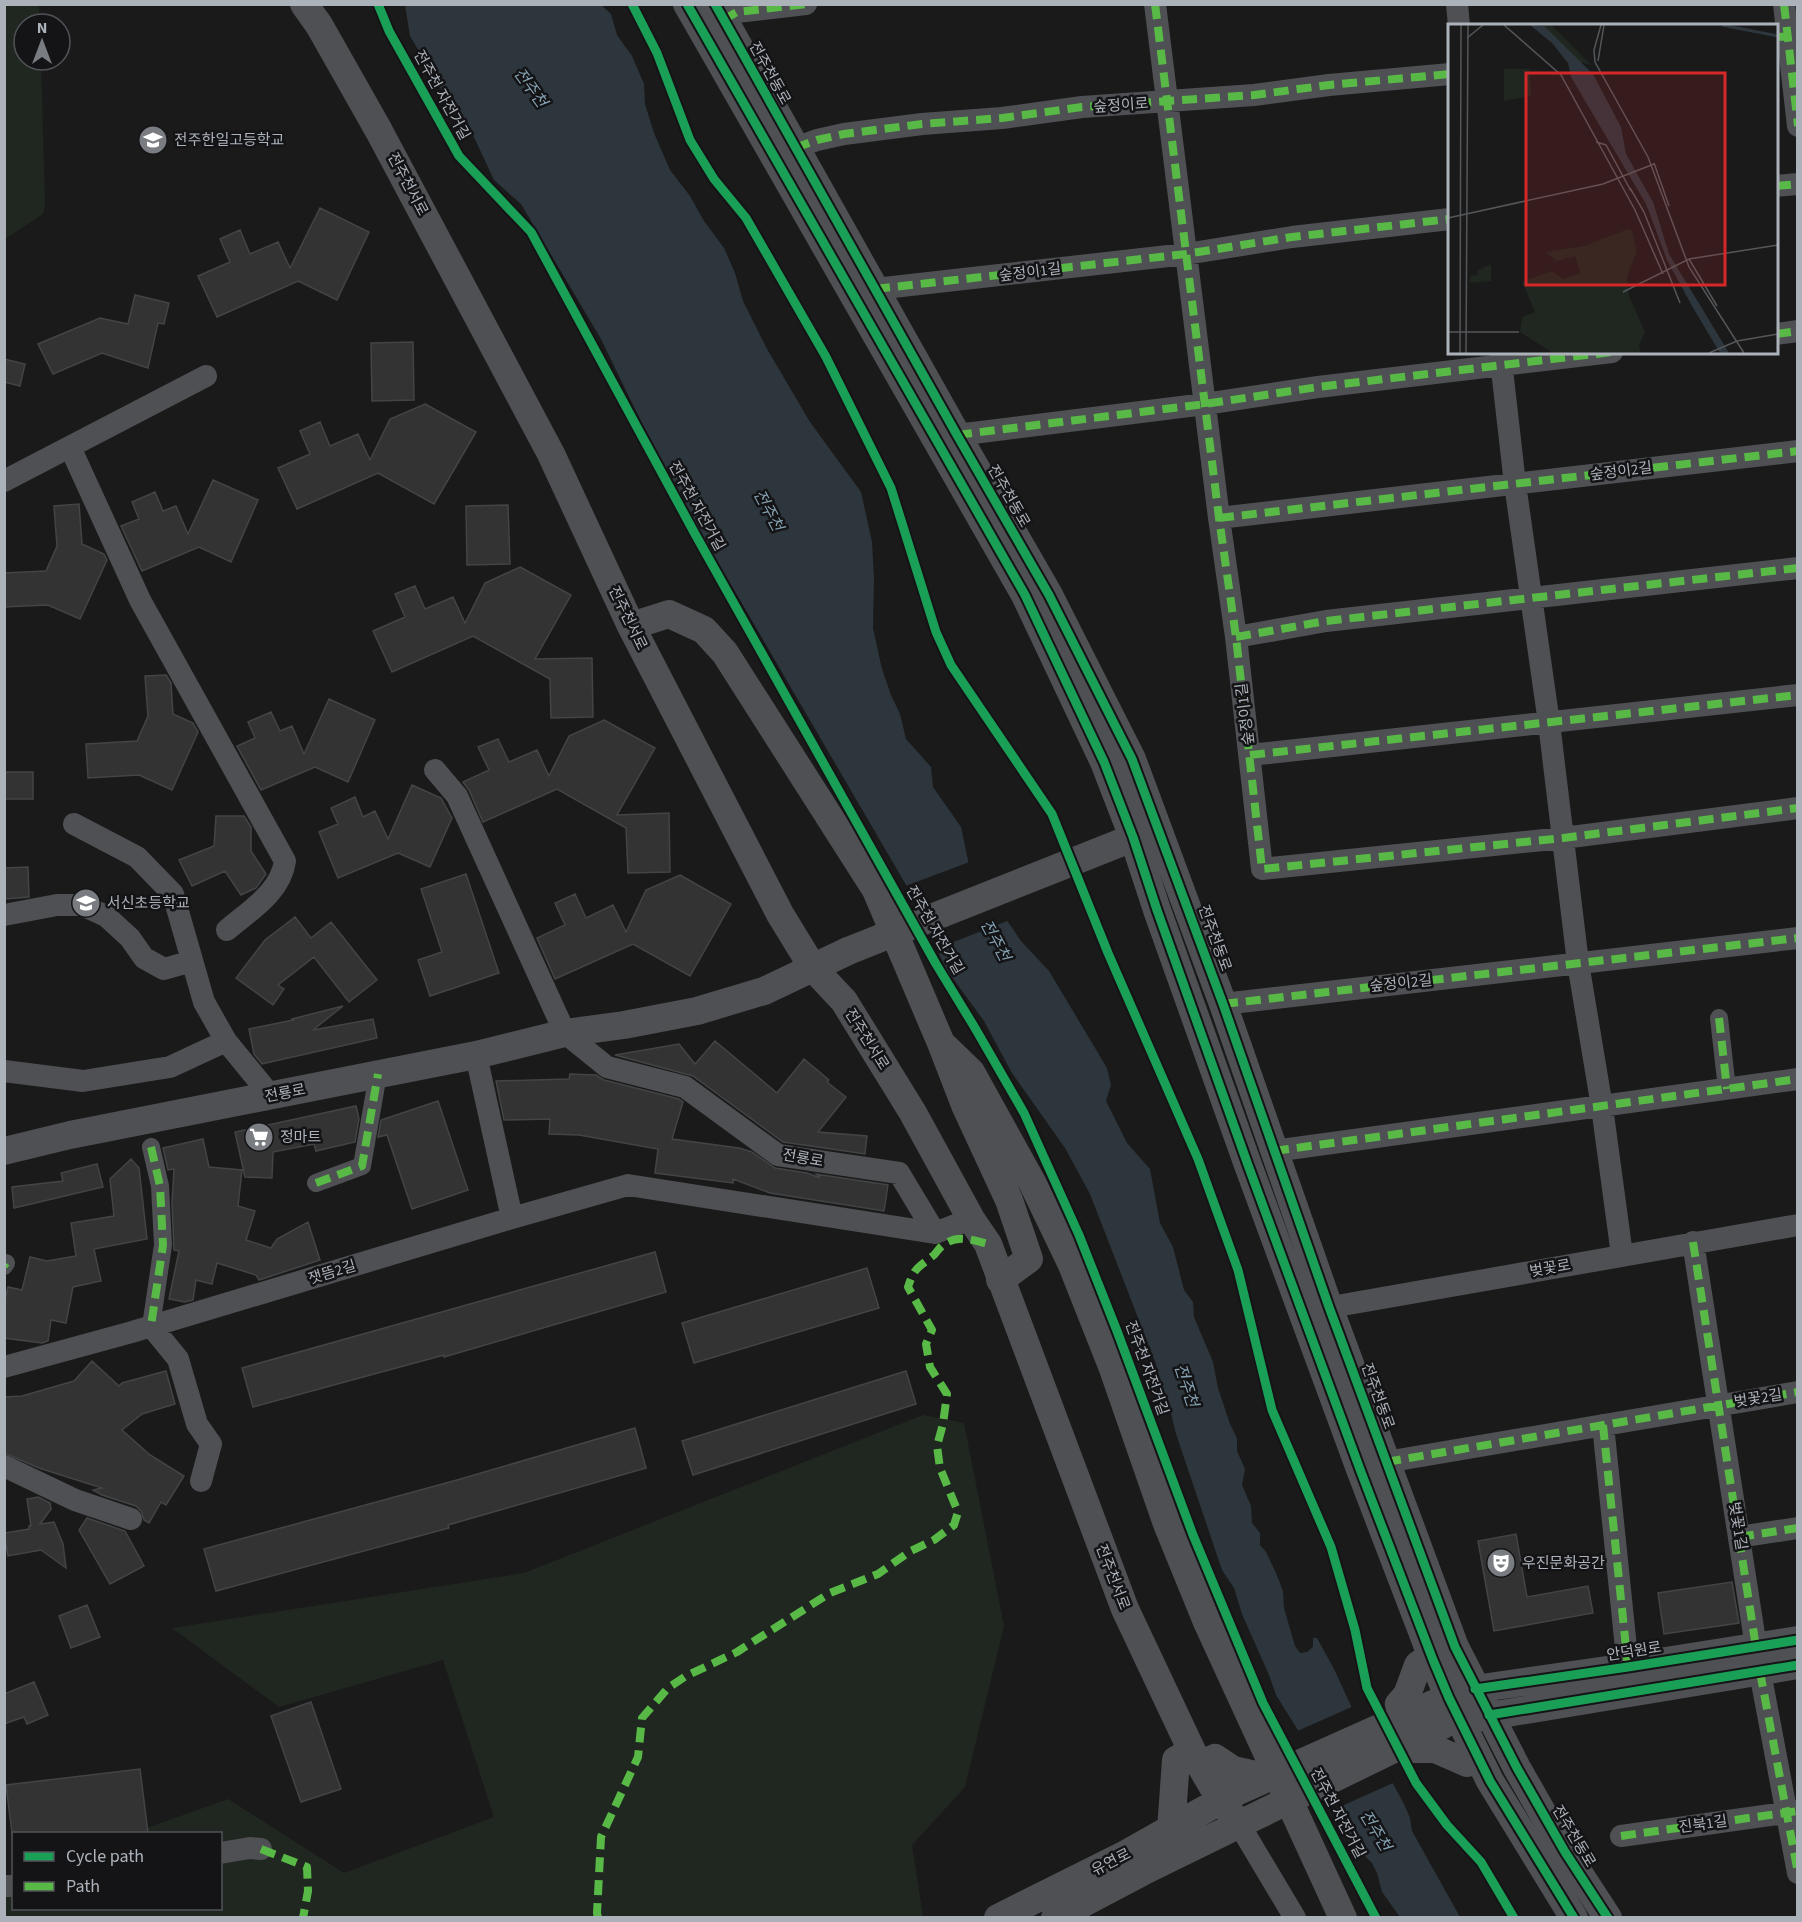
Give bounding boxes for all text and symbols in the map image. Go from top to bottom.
north arrow [12,12,72,72]
text: N [37,17,47,39]
inset map [1448,24,1778,354]
street label: 전주천동로 [744,38,795,109]
street label: 전주천 자전거길 [408,47,475,144]
water label: 전주천 [508,63,553,114]
street label: 숲정이로 [1093,93,1149,118]
school or university icon: 전주한일고등학교 [137,124,169,156]
place label: 전주한일고등학교 [174,130,284,151]
street label: 전주천서로 [382,149,433,220]
street label: 숲정이1길 [998,258,1062,287]
street label: 숲정이2길 [1589,457,1653,486]
street label: 전주천 자전거길 [663,458,730,555]
street label: 전주천동로 [982,461,1035,531]
water label: 전주천 [748,486,789,537]
street label: 전주천서로 [603,583,652,654]
street label: 숲정이1길 [1231,682,1260,746]
street label: 전주천 자전거길 [901,882,969,979]
school or university icon: 서신초등학교 [70,887,102,919]
place label: 서신초등학교 [107,893,190,914]
street label: 전주천동로 [1193,902,1236,974]
water label: 전주천 [975,916,1016,967]
street label: 숲정이2길 [1369,970,1433,997]
street label: 전주천서로 [839,1004,894,1074]
street label: 전룡로 [263,1079,307,1108]
supermarket icon: 정마트 [243,1121,275,1153]
place label: 정마트 [280,1127,322,1148]
street label: 전룡로 [781,1145,825,1172]
street label: 잿뜸2길 [306,1255,359,1290]
street label: 벚꽃로 [1528,1255,1572,1282]
street label: 전주천 자전거길 [1120,1318,1173,1419]
street label: 전주천동로 [1356,1360,1399,1432]
water label: 전주천 [1169,1361,1204,1412]
street label: 벚꽃2길 [1732,1384,1784,1413]
street label: 벚꽃1길 [1723,1500,1752,1552]
street label: 전주천서로 [1090,1541,1135,1613]
theatre icon: 우진문화공간 [1485,1547,1517,1579]
place label: 우진문화공간 [1522,1553,1605,1574]
street label: 안덕원로 [1605,1637,1663,1666]
street label: 전주천 자전거길 [1305,1764,1370,1862]
street label: 전주천동로 [1547,1801,1600,1871]
water label: 전주천 [1354,1806,1397,1857]
street label: 진북1길 [1677,1811,1729,1838]
legend [12,1832,222,1910]
text: Cycle path [66,1844,144,1869]
street label: 유연로 [1088,1844,1134,1881]
text: Path [66,1874,100,1899]

